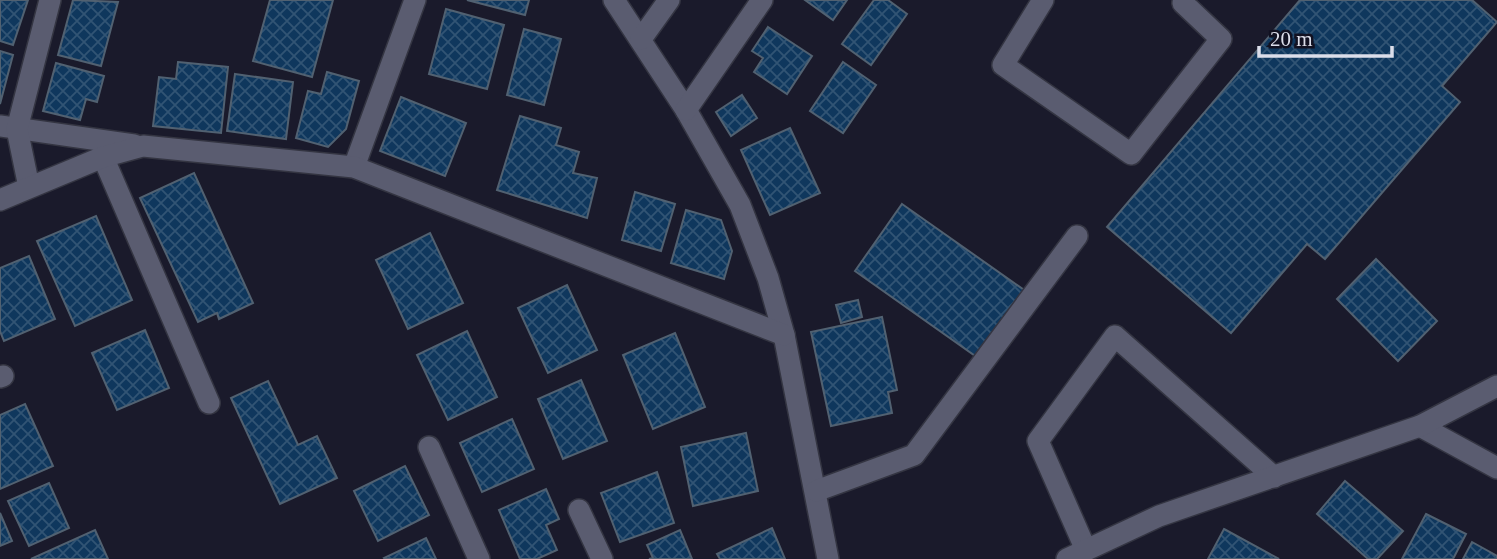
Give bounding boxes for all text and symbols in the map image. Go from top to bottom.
scale bar [1259,14,1392,58]
text: 20 m [1270,27,1313,51]

